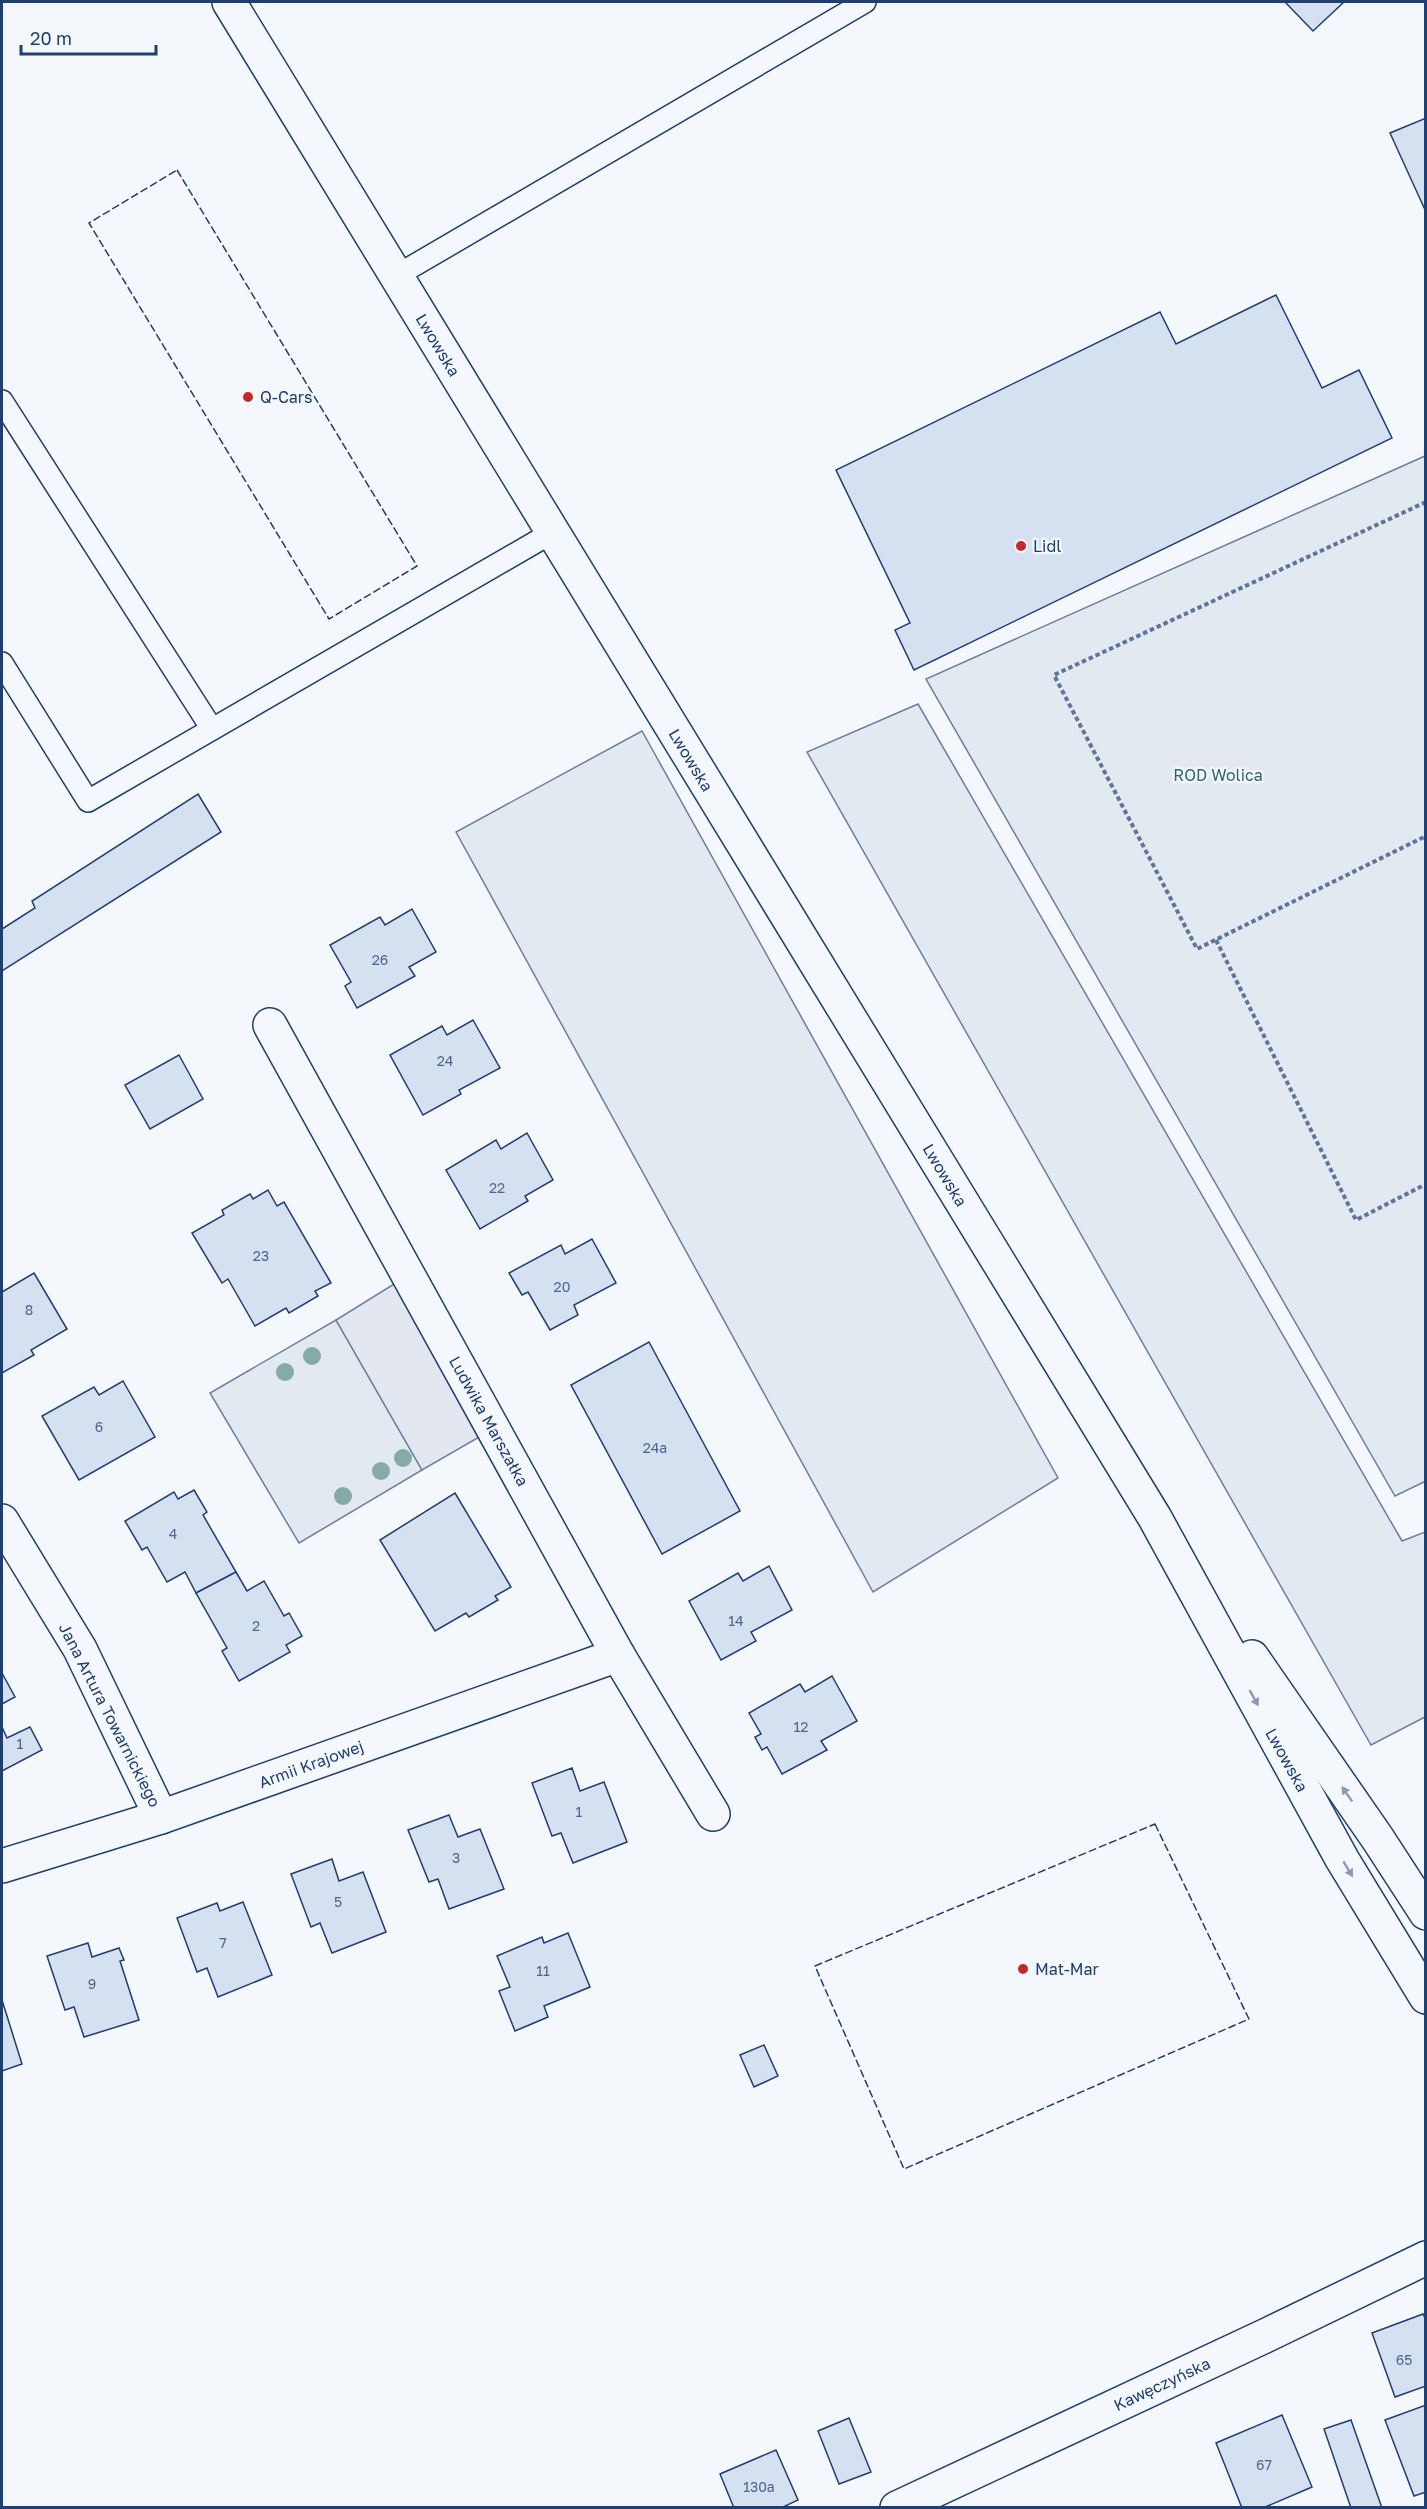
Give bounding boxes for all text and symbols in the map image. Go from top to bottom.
scale bar [21,18,156,56]
text: 20 m [30,27,72,49]
street label: Lwowska [411,310,465,380]
place label: Q-Cars [260,387,313,407]
marker: Q-Cars [241,390,255,404]
place label: Lidl [1033,536,1061,556]
marker: Lidl [1014,539,1028,553]
street label: Lwowska [664,725,718,795]
park label: ROD Wolica [1173,765,1263,785]
house number: 26 [372,951,388,968]
house number: 24 [437,1052,453,1069]
street label: Lwowska [918,1140,972,1210]
house number: 22 [489,1179,505,1196]
house number: 23 [253,1247,269,1264]
house number: 20 [554,1278,570,1295]
house number: 8 [25,1301,33,1318]
street label: Ludwika Marszałka [445,1352,533,1490]
house number: 6 [95,1418,103,1435]
house number: 24a [643,1439,667,1456]
house number: 4 [169,1525,177,1542]
house number: 14 [728,1612,744,1629]
house number: 2 [252,1617,260,1634]
street label: Jana Artura Towarnickiego [55,1620,165,1810]
one-way arrow [1249,1690,1259,1707]
house number: 12 [794,1718,808,1735]
street label: Lwowska [1261,1725,1313,1795]
house number: 1 [17,1735,24,1752]
street label: Armii Krajowej [256,1736,366,1792]
one-way arrow [1341,1786,1353,1802]
house number: 1 [576,1803,583,1820]
house number: 3 [452,1849,460,1866]
one-way arrow [1342,1861,1353,1877]
house number: 5 [334,1893,342,1910]
house number: 7 [219,1934,227,1951]
place label: Mat-Mar [1035,1959,1099,1979]
house number: 11 [536,1962,550,1979]
marker: Mat-Mar [1016,1962,1030,1976]
house number: 9 [88,1975,96,1992]
house number: 65 [1396,2351,1412,2368]
street label: Kawęczyńska [1111,2353,1213,2415]
house number: 67 [1256,2456,1272,2473]
house number: 130a [743,2478,775,2495]

